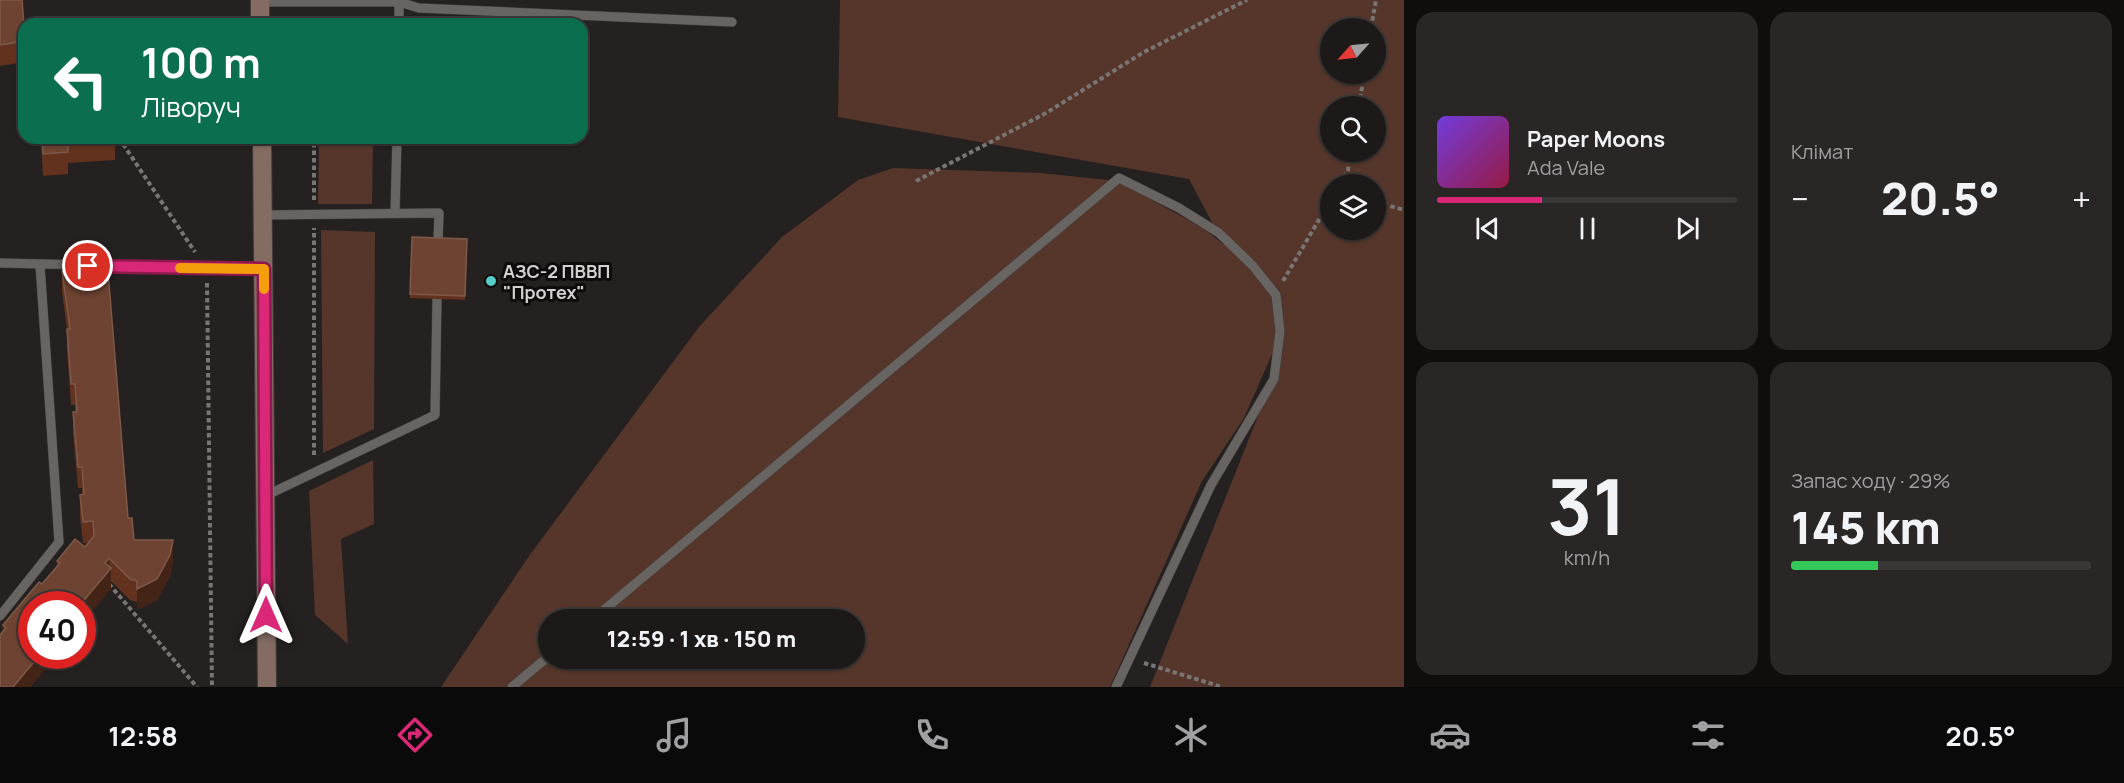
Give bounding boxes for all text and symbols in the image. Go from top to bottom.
north arrow [1320,18,1386,84]
map controls [1320,18,1386,240]
text: 100 m [141,33,261,91]
icon: left [42,42,120,120]
text: Ліворуч [141,88,241,125]
button: search [1320,96,1386,162]
text: Paper Moons [1527,124,1665,154]
text: Клімат [1791,138,1853,165]
text: Ada Vale [1527,154,1605,181]
text: 20.5° [1881,167,2000,229]
button: layers [1320,174,1386,240]
text: − [1791,176,1809,221]
text: + [2072,176,2091,221]
icon: previous [1471,212,1504,245]
icon: pause [1571,212,1604,245]
icon: next [1671,212,1704,245]
pin [62,240,113,291]
icon: arrive [71,249,104,282]
place label: АЗС-2 ПВВП "Протех" [503,259,610,304]
marker: АЗС-2 ПВВП "Протех" [484,274,498,288]
text: 31 [1547,452,1627,558]
text: Запас ходу · 29% [1791,467,1950,494]
text: 145 km [1791,496,1941,558]
text: km/h [1564,544,1610,571]
position arrow [234,583,298,647]
speed limit sign: 40 [18,591,96,669]
text: 12:59 · 1 хв · 150 m [607,624,796,654]
icon: directions [394,714,436,756]
icon: music [653,714,695,756]
icon: phone [911,714,953,756]
icon: climate [1170,714,1212,756]
icon: car [1429,714,1471,756]
icon: filters [1687,714,1729,756]
text: 12:58 [108,717,178,754]
text: 20.5° [1946,717,2016,754]

